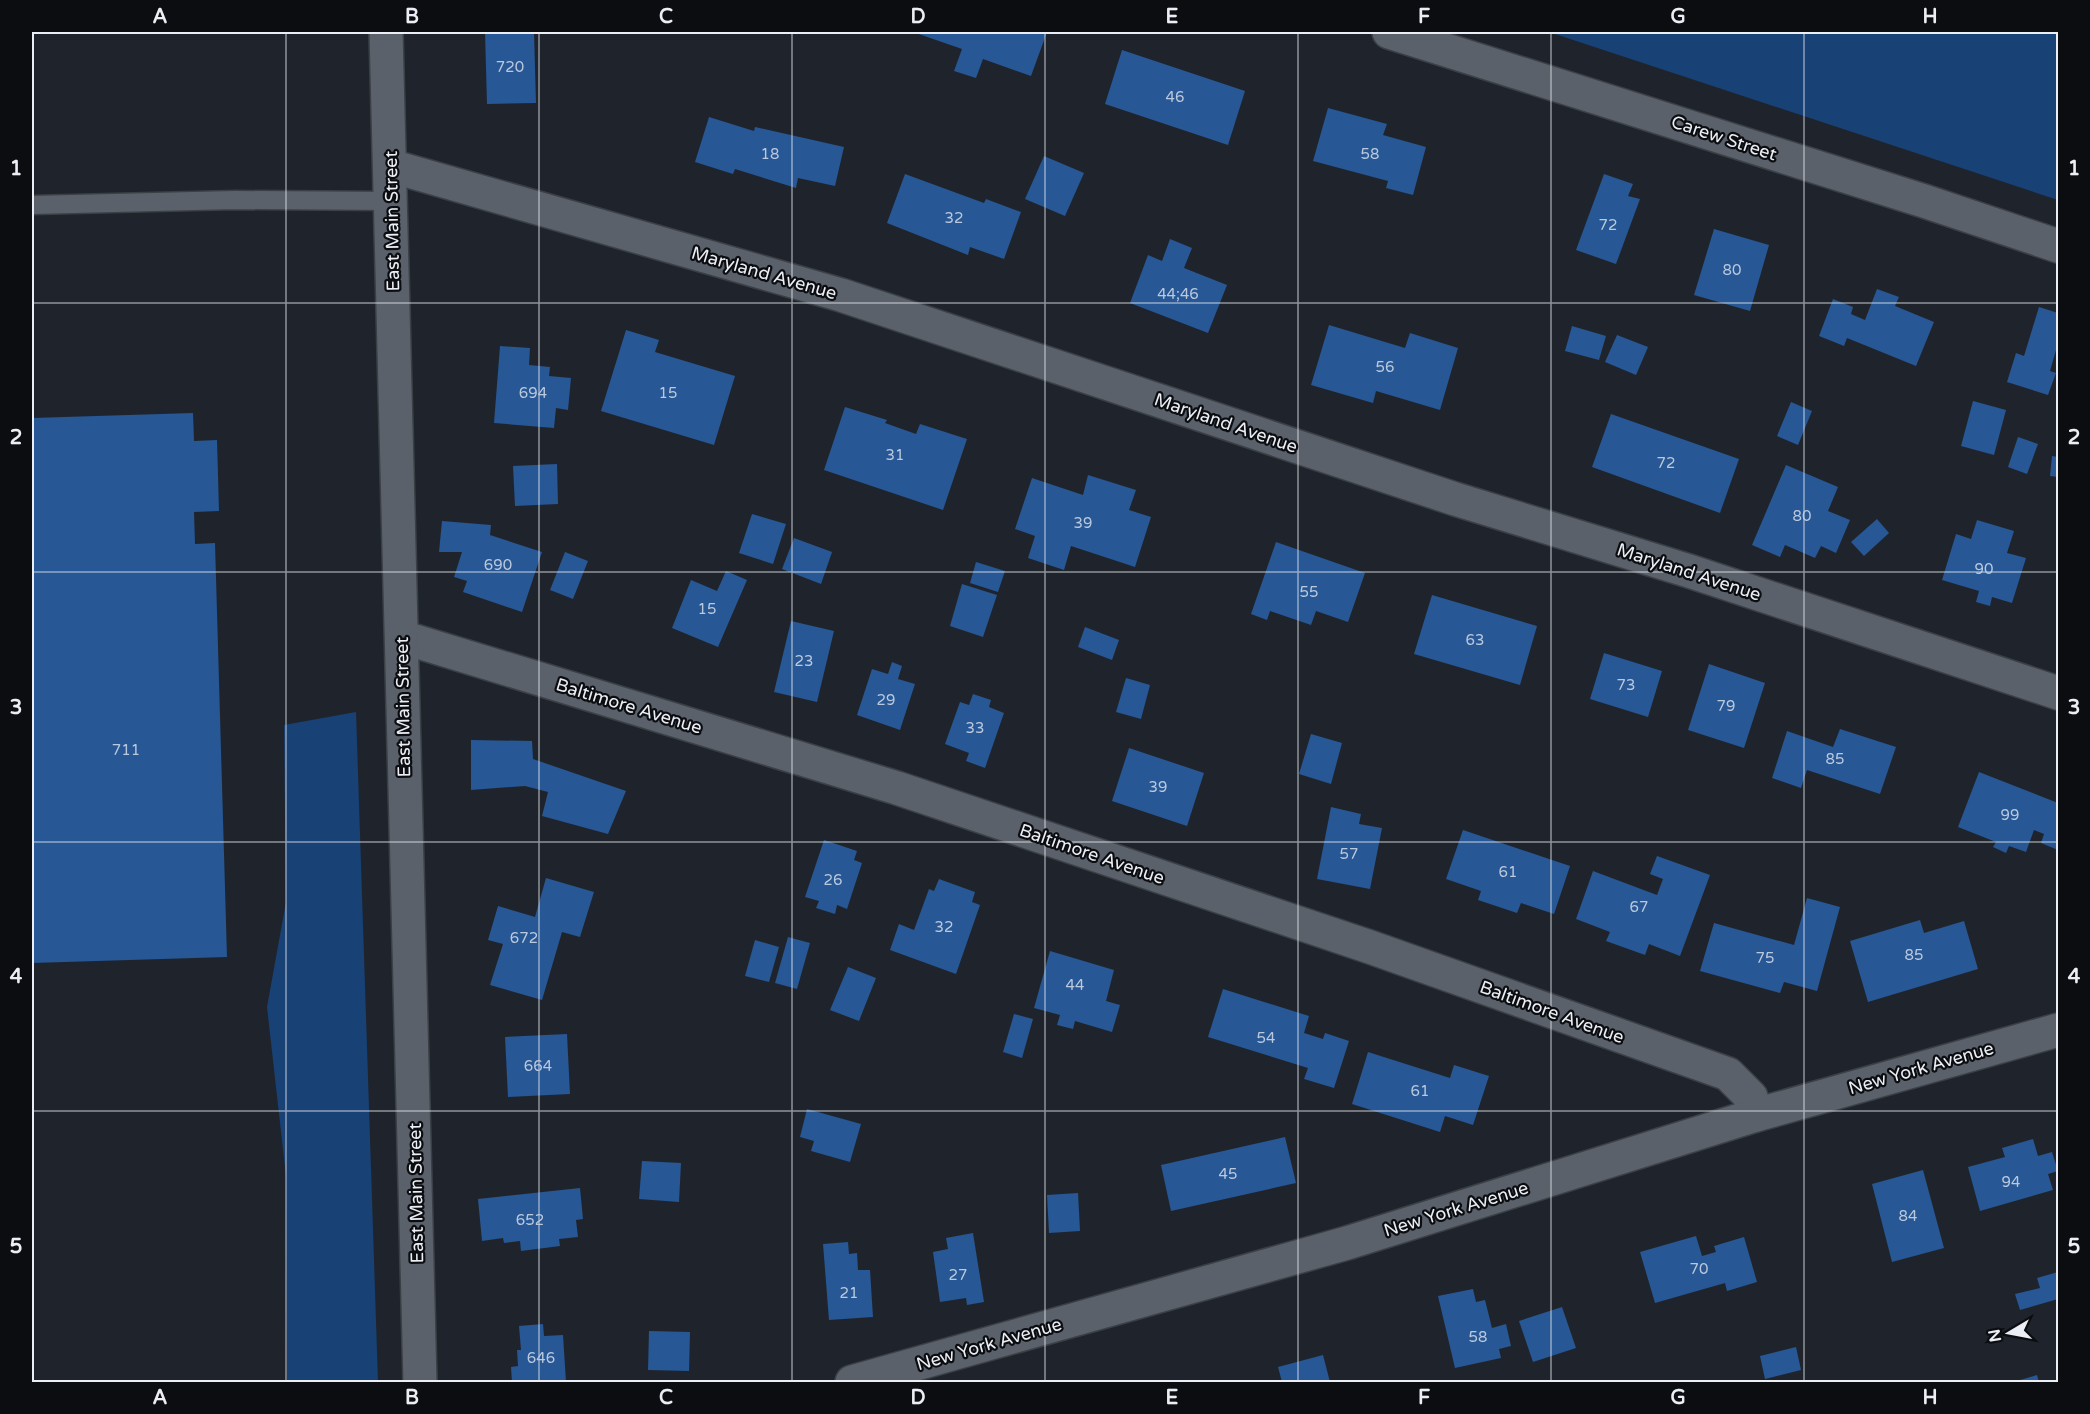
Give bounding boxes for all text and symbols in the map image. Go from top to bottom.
text: A [153,5,168,29]
text: B [405,5,419,29]
text: C [659,5,673,29]
text: D [910,5,926,29]
text: E [1166,5,1179,29]
text: F [1418,5,1430,29]
text: G [1670,5,1686,29]
text: H [1922,5,1938,29]
house number: 720 [496,58,524,76]
house number: 46 [1166,88,1184,106]
street label: Carew Street [1668,111,1780,165]
house number: 18 [761,145,779,163]
house number: 58 [1361,145,1379,163]
street label: East Main Street [380,150,404,292]
text: 1 [10,157,22,181]
text: 1 [2068,157,2080,181]
house number: 32 [945,209,963,227]
house number: 72 [1599,216,1617,234]
street label: Maryland Avenue [689,242,839,304]
house number: 80 [1723,261,1741,279]
house number: 44;46 [1157,285,1199,303]
house number: 56 [1376,358,1394,376]
house number: 694 [519,384,547,402]
house number: 15 [659,384,677,402]
street label: Maryland Avenue [1151,388,1301,458]
text: 2 [10,426,22,450]
text: 2 [2068,426,2080,450]
house number: 31 [886,446,904,464]
house number: 72 [1657,454,1675,472]
house number: 80 [1793,507,1811,525]
house number: 39 [1074,514,1092,532]
street label: Maryland Avenue [1614,538,1764,606]
house number: 690 [484,556,512,574]
house number: 90 [1975,560,1993,578]
house number: 55 [1300,583,1318,601]
house number: 15 [698,600,716,618]
house number: 63 [1466,631,1484,649]
street label: East Main Street [391,636,415,778]
house number: 23 [795,652,813,670]
street label: Baltimore Avenue [553,673,705,739]
house number: 73 [1617,676,1635,694]
house number: 29 [877,691,895,709]
text: 3 [10,696,22,720]
text: 3 [2068,696,2080,720]
house number: 79 [1717,697,1735,715]
house number: 33 [966,719,984,737]
house number: 711 [112,741,140,759]
house number: 85 [1826,750,1844,768]
house number: 39 [1149,778,1167,796]
house number: 99 [2001,806,2019,824]
street label: Baltimore Avenue [1017,819,1167,889]
house number: 57 [1340,845,1358,863]
house number: 61 [1499,863,1517,881]
house number: 26 [824,871,842,889]
house number: 67 [1630,898,1648,916]
house number: 32 [935,918,953,936]
house number: 672 [510,929,538,947]
house number: 85 [1905,946,1923,964]
house number: 75 [1756,949,1774,967]
text: 4 [10,965,23,989]
text: 4 [2068,965,2081,989]
house number: 44 [1066,976,1084,994]
street label: Baltimore Avenue [1477,976,1627,1048]
house number: 54 [1257,1029,1275,1047]
street label: New York Avenue [1846,1037,1996,1099]
house number: 664 [524,1057,552,1075]
house number: 61 [1411,1082,1429,1100]
street label: East Main Street [404,1122,428,1264]
house number: 45 [1219,1165,1237,1183]
house number: 94 [2002,1173,2020,1191]
street label: New York Avenue [1381,1177,1531,1241]
house number: 84 [1899,1207,1917,1225]
house number: 652 [516,1211,544,1229]
text: 5 [10,1235,22,1259]
text: 5 [2068,1235,2080,1259]
house number: 70 [1690,1260,1708,1278]
house number: 27 [949,1266,967,1284]
house number: 21 [840,1284,858,1302]
north arrow [1979,1303,2039,1363]
street label: New York Avenue [914,1313,1064,1375]
text: N [1984,1327,2006,1343]
house number: 58 [1469,1328,1487,1346]
house number: 646 [527,1349,555,1367]
text: A [153,1386,168,1410]
text: B [405,1386,419,1410]
text: C [659,1386,673,1410]
text: D [910,1386,926,1410]
text: E [1166,1386,1179,1410]
text: F [1418,1386,1430,1410]
text: G [1670,1386,1686,1410]
text: H [1922,1386,1938,1410]

